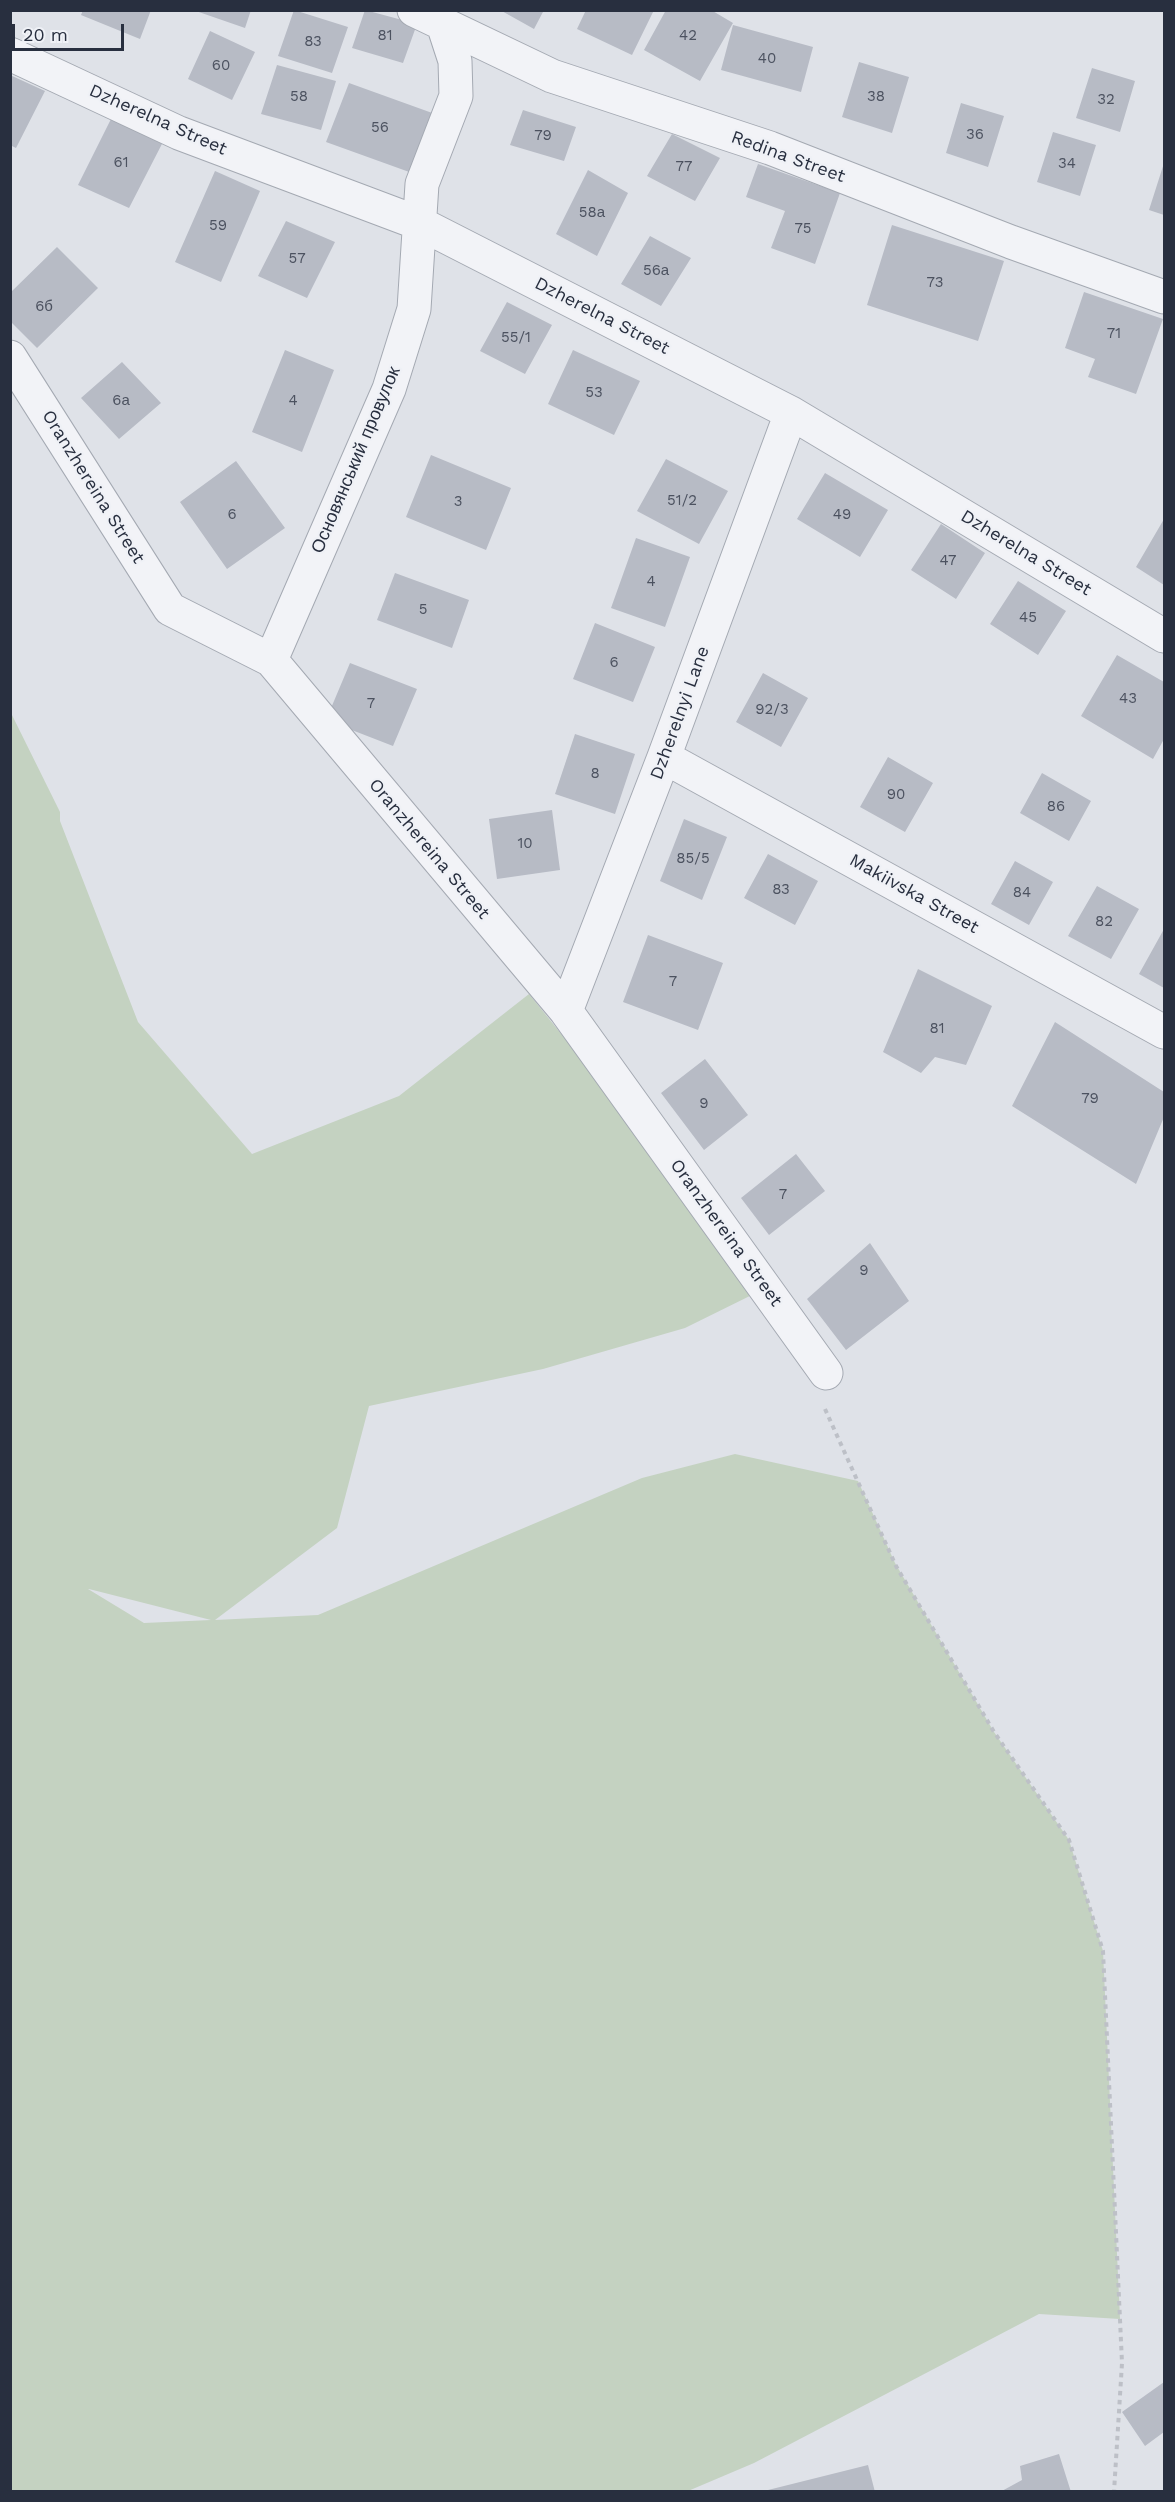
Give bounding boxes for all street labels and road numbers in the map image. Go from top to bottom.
street label: Dzherelna Street [86,80,230,160]
street label: Redina Street [728,126,848,188]
street label: Dzherelna Street [531,273,673,359]
street label: Основянський провулок [307,363,405,557]
street label: Oranzhereina Street [37,406,149,568]
street label: Dzherelna Street [957,505,1095,601]
street label: Dzherelnyi Lane [646,643,714,783]
street label: Oranzhereina Street [364,774,494,924]
street label: Makiivska Street [846,850,982,938]
street label: Oranzhereina Street [665,1155,787,1311]

